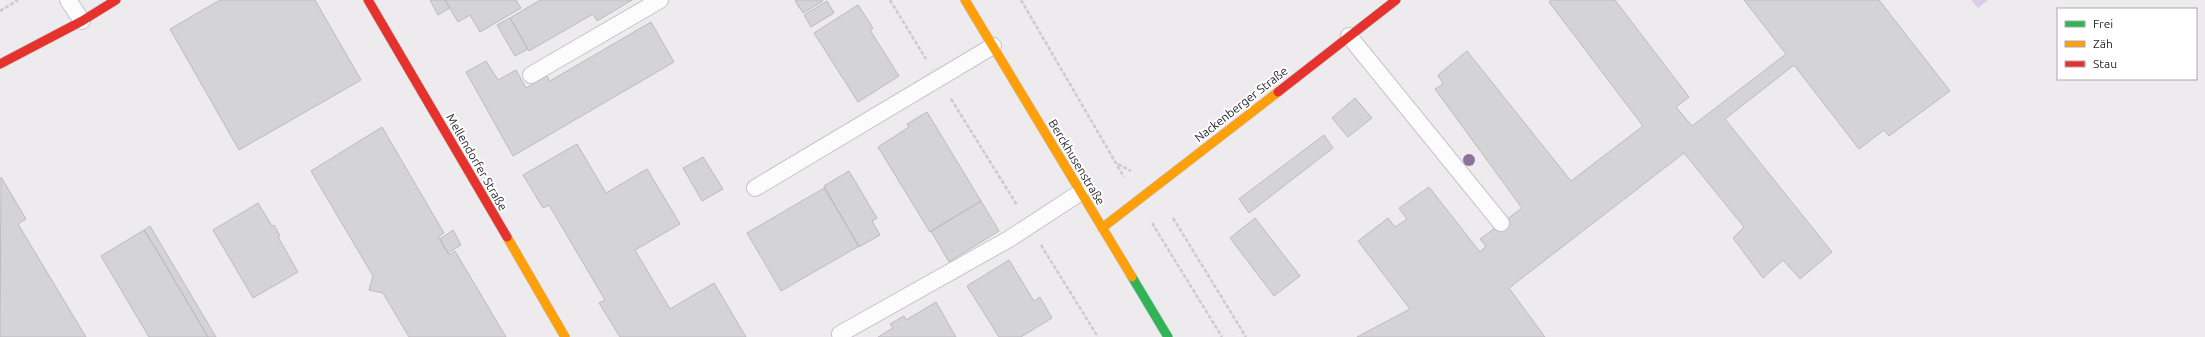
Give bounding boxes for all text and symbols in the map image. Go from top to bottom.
legend [2057,8,2197,80]
text: Frei [2093,17,2113,30]
text: Zäh [2093,37,2113,50]
text: Stau [2093,57,2117,70]
street label: Nackenberger Straße [1192,64,1290,144]
street label: Mellendorfer Straße [444,111,510,213]
street label: Berckhusenstraße [1046,117,1108,207]

